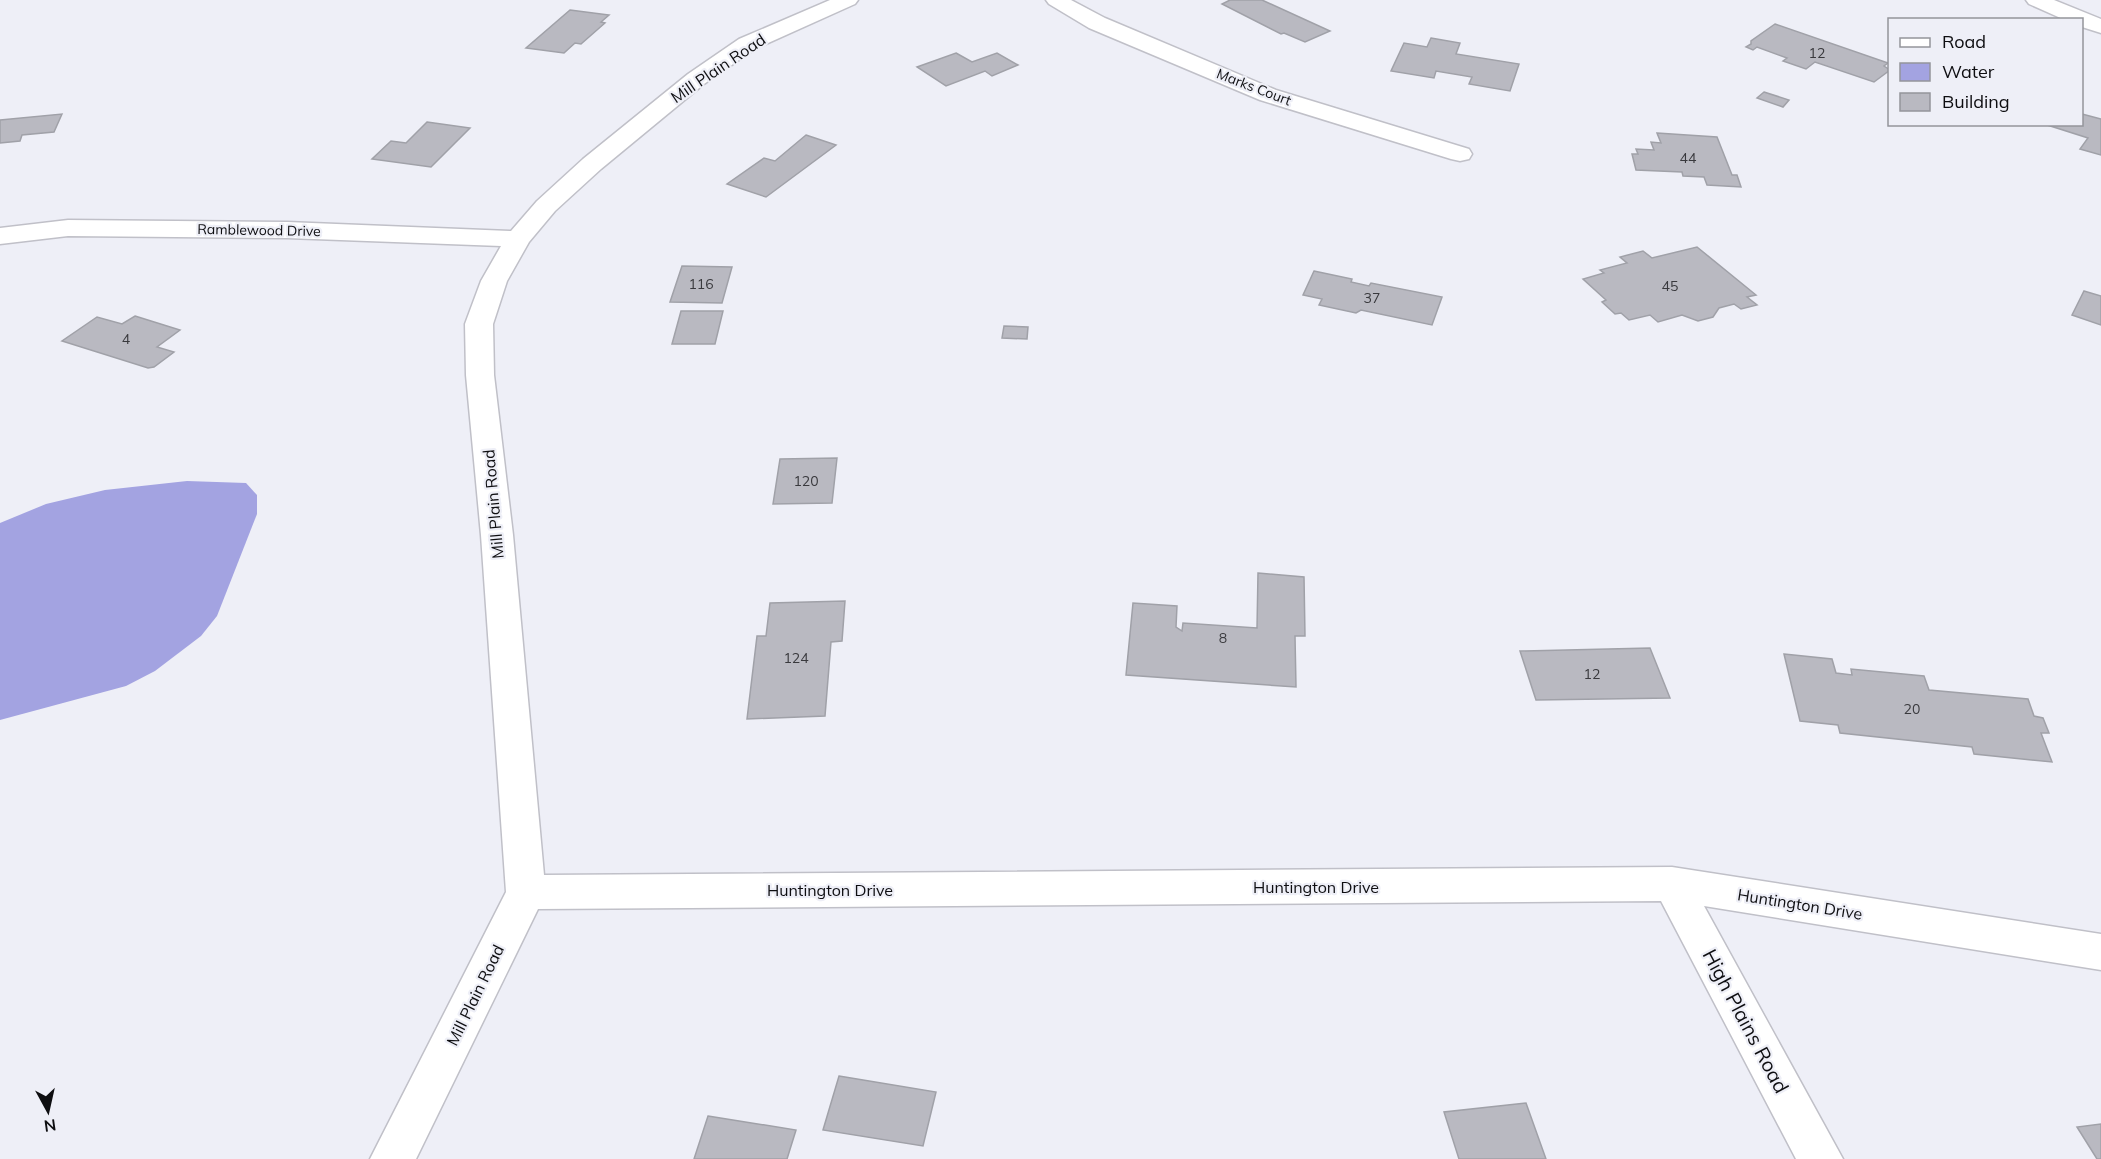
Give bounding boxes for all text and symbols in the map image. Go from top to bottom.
legend [1888,18,2083,126]
street label: Mill Plain Road [667,29,769,107]
text: Road [1942,30,1986,53]
house number: 12 [1809,44,1825,62]
text: Water [1942,60,1995,83]
street label: Marks Court [1214,64,1294,110]
text: Building [1942,90,2010,113]
house number: 44 [1680,149,1697,167]
street label: Ramblewood Drive [197,220,321,240]
house number: 116 [688,275,714,293]
house number: 45 [1662,277,1678,295]
house number: 37 [1364,289,1380,307]
house number: 4 [122,330,131,348]
street label: Mill Plain Road [478,448,508,560]
house number: 120 [793,472,819,490]
house number: 8 [1219,629,1227,647]
house number: 124 [783,649,809,667]
house number: 12 [1584,665,1600,683]
house number: 20 [1904,700,1920,718]
street label: Huntington Drive [1253,877,1379,897]
street label: Huntington Drive [767,880,893,900]
street label: Huntington Drive [1736,884,1864,924]
street label: Mill Plain Road [442,941,508,1049]
street label: High Plains Road [1698,945,1794,1097]
north arrow [18,1081,78,1141]
text: N [43,1115,57,1137]

